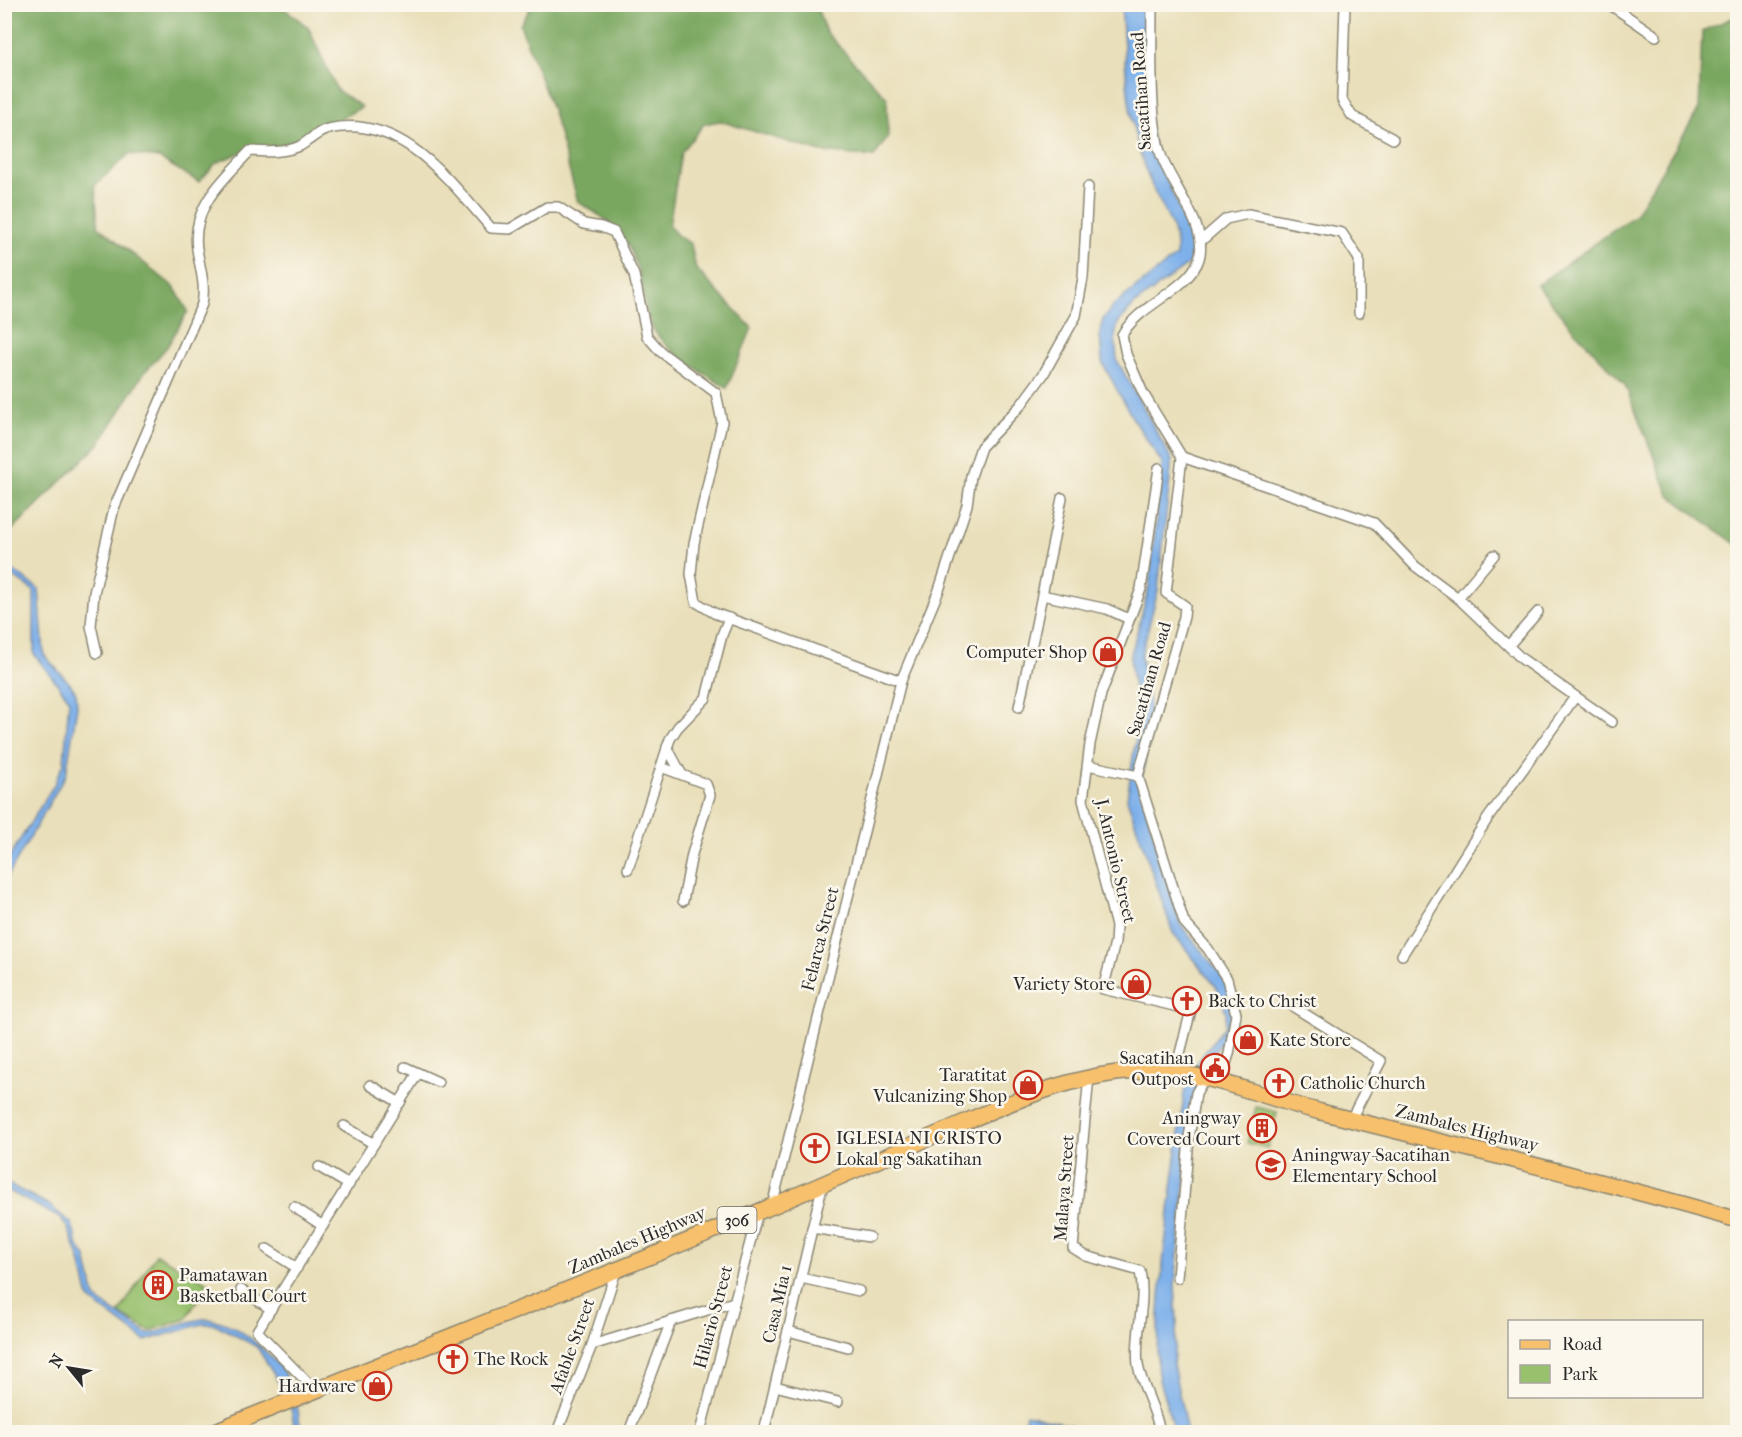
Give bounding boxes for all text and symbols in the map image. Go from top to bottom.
street label: Sacatihan Road [1127,31,1156,151]
street label: Sacatihan Road [1123,619,1176,739]
shop icon: Computer Shop [1092,636,1124,668]
place label: Computer Shop [966,642,1087,663]
street label: J. Antonio Street [1091,795,1140,926]
street label: Felarca Street [797,884,844,994]
shop icon: Variety Store [1120,968,1152,1000]
place label: Variety Store [1012,974,1115,995]
church icon: Back to Christ [1171,985,1203,1017]
place label: Back to Christ [1208,991,1317,1012]
shop icon: Kate Store [1232,1024,1264,1056]
place label: Kate Store [1269,1030,1351,1051]
place label: Sacatihan Outpost [1119,1048,1195,1090]
public building icon: Sacatihan Outpost [1199,1052,1231,1084]
place label: Taratitat Vulcanizing Shop [872,1065,1008,1107]
church icon: Catholic Church [1263,1067,1295,1099]
shop icon: Taratitat Vulcanizing Shop [1012,1069,1044,1101]
place label: Catholic Church [1300,1073,1426,1094]
street label: Zambales Highway [1393,1101,1542,1157]
place label: Aningway Covered Court [1127,1108,1242,1150]
building icon: Aningway Covered Court [1246,1112,1278,1144]
place label: IGLESIA NI CRISTO Lokal ng Sakatihan [836,1128,1002,1170]
church icon: IGLESIA NI CRISTO Lokal ng Sakatihan [799,1132,831,1164]
street label: Malaya Street [1050,1133,1079,1242]
place label: Aningway-Sacatihan Elementary School [1291,1145,1450,1187]
school or university icon: Aningway-Sacatihan Elementary School [1255,1149,1287,1181]
street label: Zambales Highway [565,1202,710,1279]
road number: 306 [718,1207,756,1233]
street label: Hilario Street [690,1263,738,1371]
street label: Casa Mia 1 [758,1263,797,1345]
place label: Pamatawan Basketball Court [179,1265,308,1307]
building icon: Pamatawan Basketball Court [142,1269,174,1301]
street label: Afable Street [545,1295,600,1398]
legend [1508,1320,1703,1398]
text: Road [1562,1334,1602,1355]
north arrow [39,1338,99,1398]
church icon: The Rock [437,1343,469,1375]
place label: The Rock [474,1349,549,1370]
text: N [45,1350,68,1371]
text: Park [1562,1364,1599,1385]
shop icon: Hardware [361,1370,393,1402]
place label: Hardware [278,1376,356,1397]

